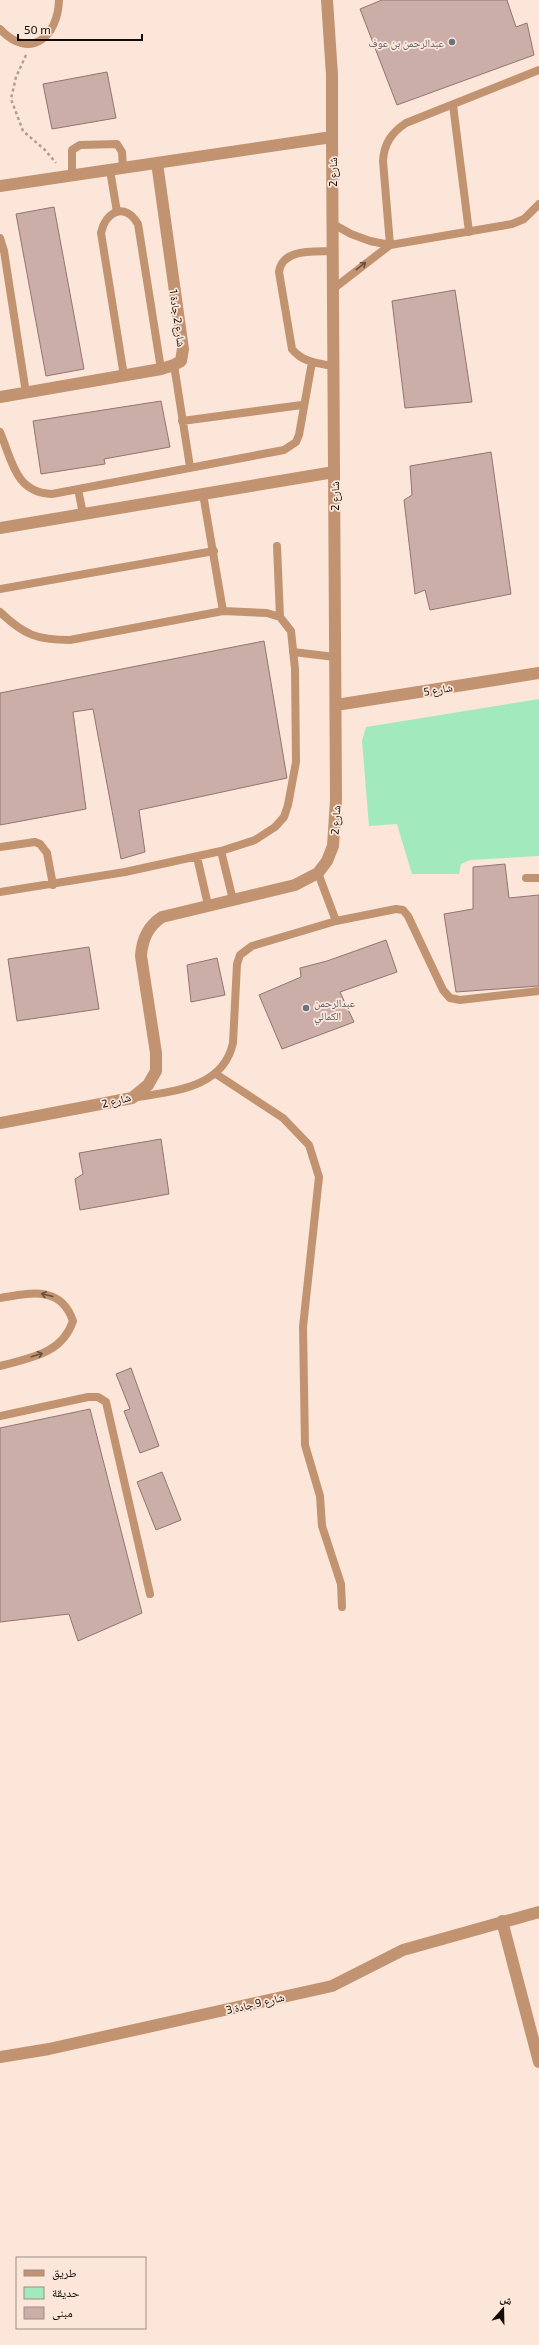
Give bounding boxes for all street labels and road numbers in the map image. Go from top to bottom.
street label: شارع 2 [326,157,340,187]
street label: شارع 2 جادة 1 [167,289,188,348]
street label: شارع 2 [328,481,342,511]
street label: شارع 5 [423,680,454,699]
street label: شارع 2 [327,805,344,835]
street label: شارع 2 [100,1090,132,1111]
street label: شارع 9 جادة 3 [225,1990,286,2017]

